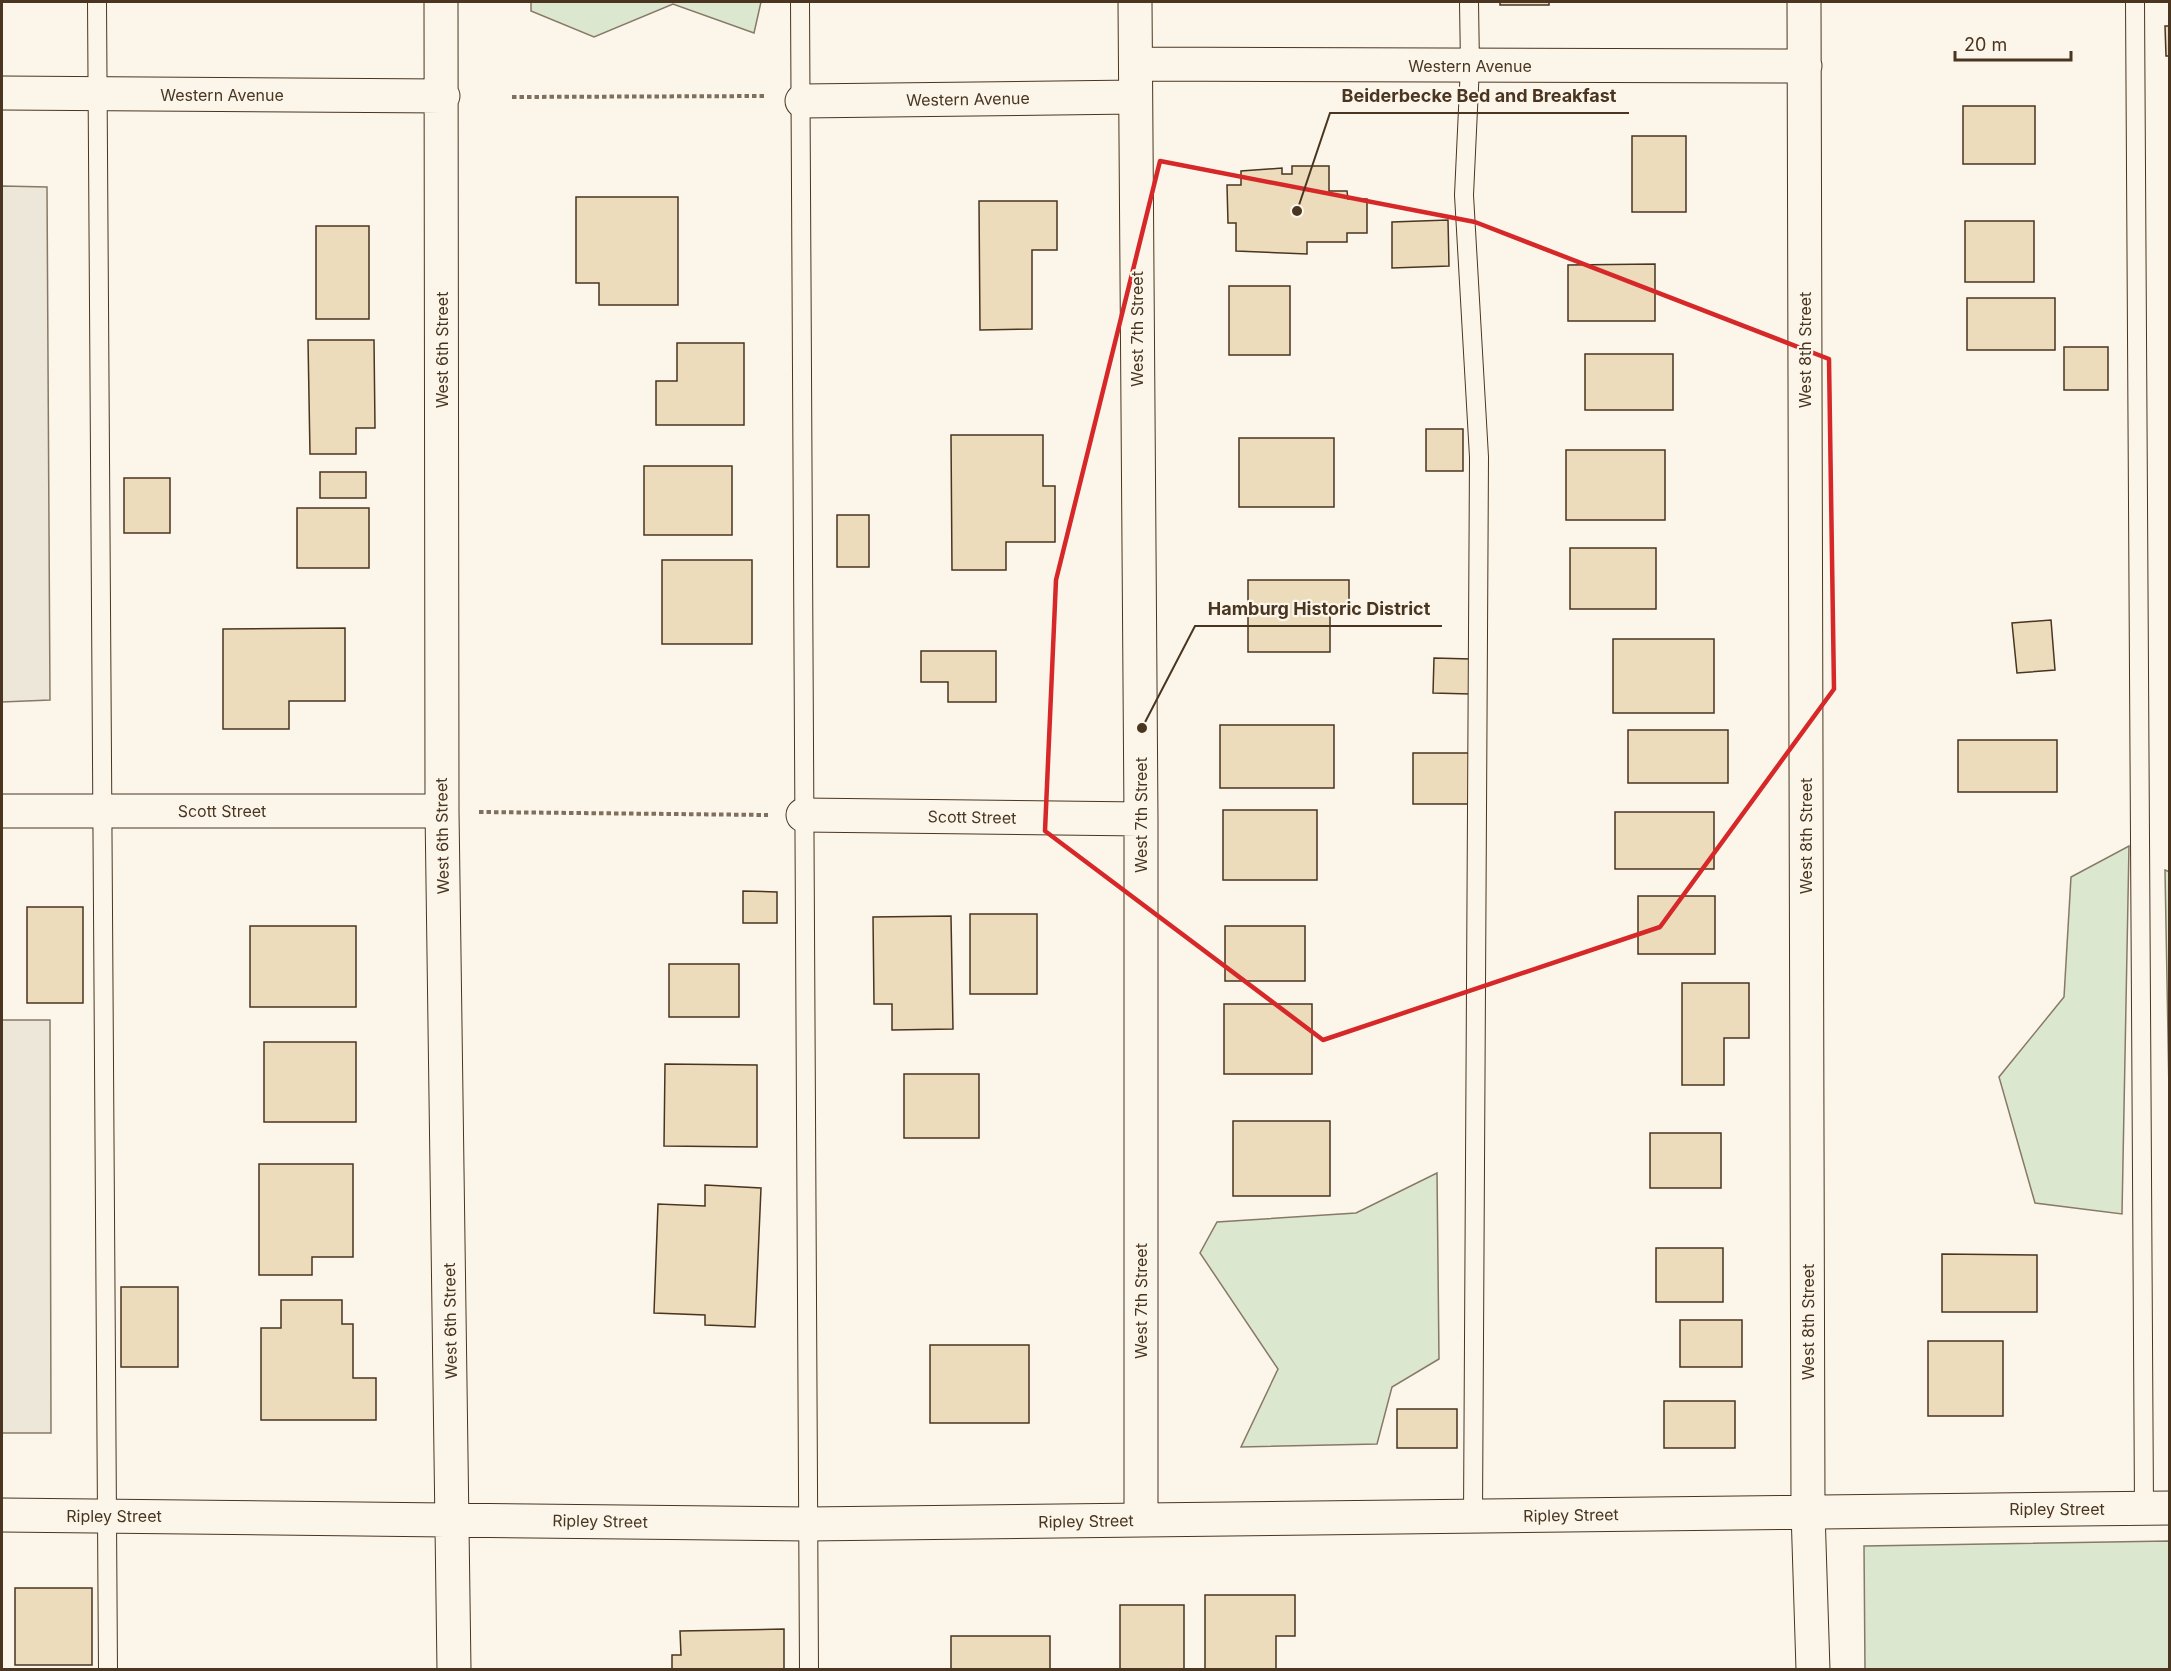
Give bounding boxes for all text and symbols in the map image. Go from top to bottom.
scale bar [1955,24,2070,62]
text: 20 m [1964,34,2007,55]
street label: Western Avenue [1408,56,1532,76]
callout: Beiderbecke Bed and Breakfast [1330,77,1629,113]
street label: Western Avenue [160,85,284,105]
text: Beiderbecke Bed and Breakfast [1342,85,1617,106]
street label: Western Avenue [906,88,1030,110]
street label: West 7th Street [1127,271,1147,387]
street label: West 6th Street [432,292,452,408]
street label: West 8th Street [1795,292,1815,408]
callout: Hamburg Historic District [1195,590,1442,626]
text: Hamburg Historic District [1208,598,1431,619]
street label: West 7th Street [1131,757,1151,873]
street label: West 6th Street [431,777,453,895]
street label: West 8th Street [1796,778,1816,894]
street label: Scott Street [178,801,266,821]
street label: Scott Street [927,806,1017,828]
street label: West 7th Street [1131,1243,1151,1359]
street label: West 6th Street [439,1262,461,1380]
street label: West 8th Street [1798,1264,1818,1380]
street label: Ripley Street [2009,1499,2105,1519]
street label: Ripley Street [1523,1504,1619,1526]
street label: Ripley Street [66,1506,162,1526]
street label: Ripley Street [552,1510,648,1532]
street label: Ripley Street [1038,1510,1134,1532]

